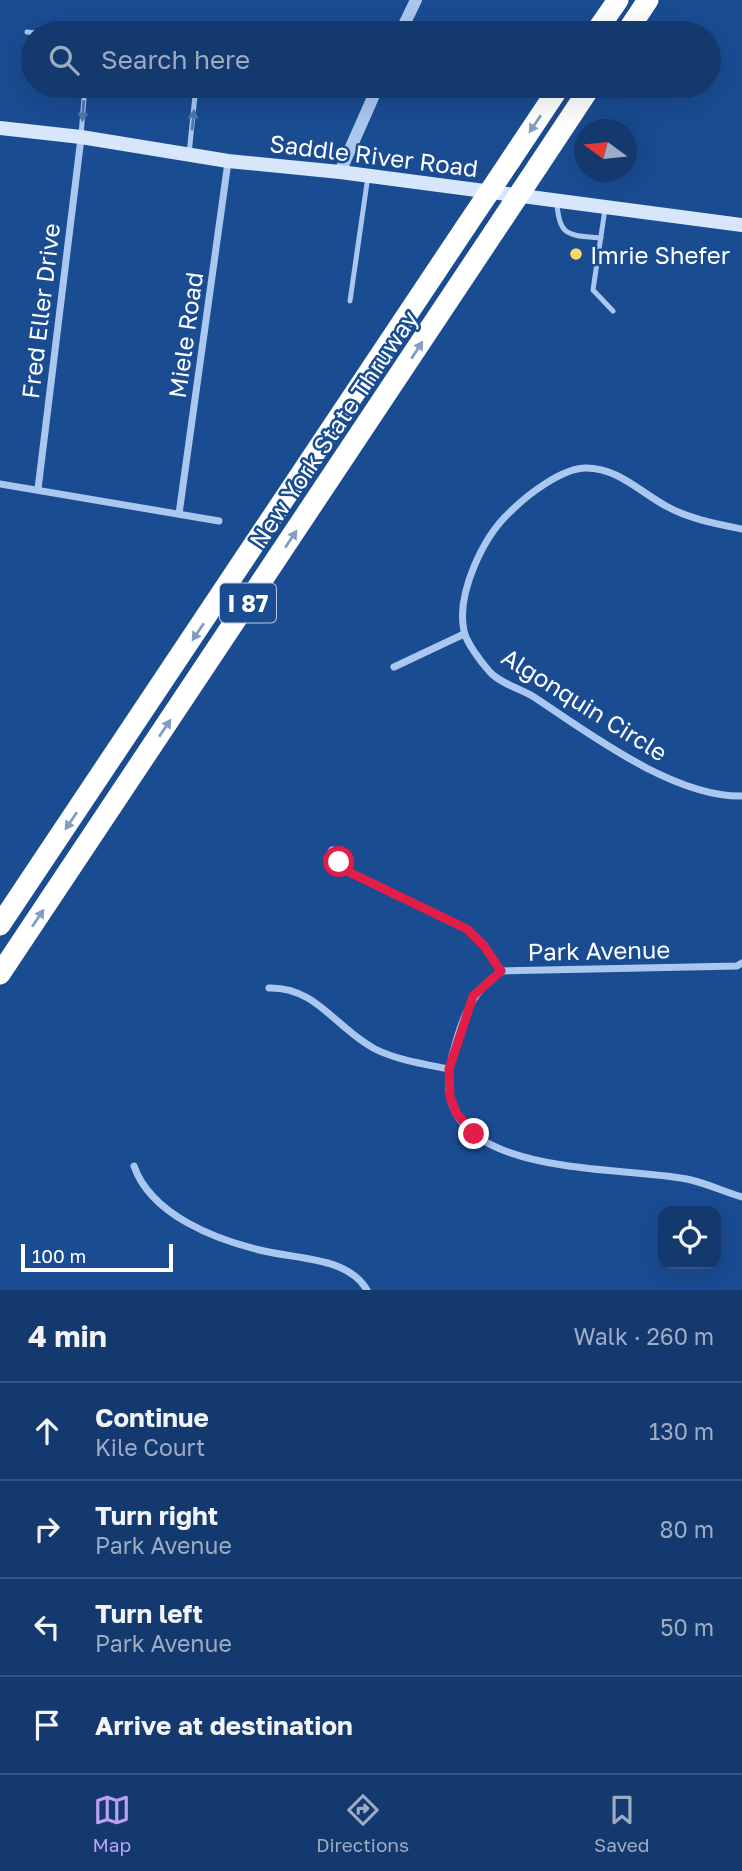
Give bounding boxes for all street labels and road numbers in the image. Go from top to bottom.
street label: Saddle River Road [268,128,480,182]
street label: Fred Eller Drive [15,222,65,400]
street label: Miele Road [162,270,208,400]
street label: New York State Thruway [243,305,423,553]
road number: I 87 [220,583,276,622]
street label: Algonquin Circle [497,641,673,767]
street label: Park Avenue [527,934,671,966]

